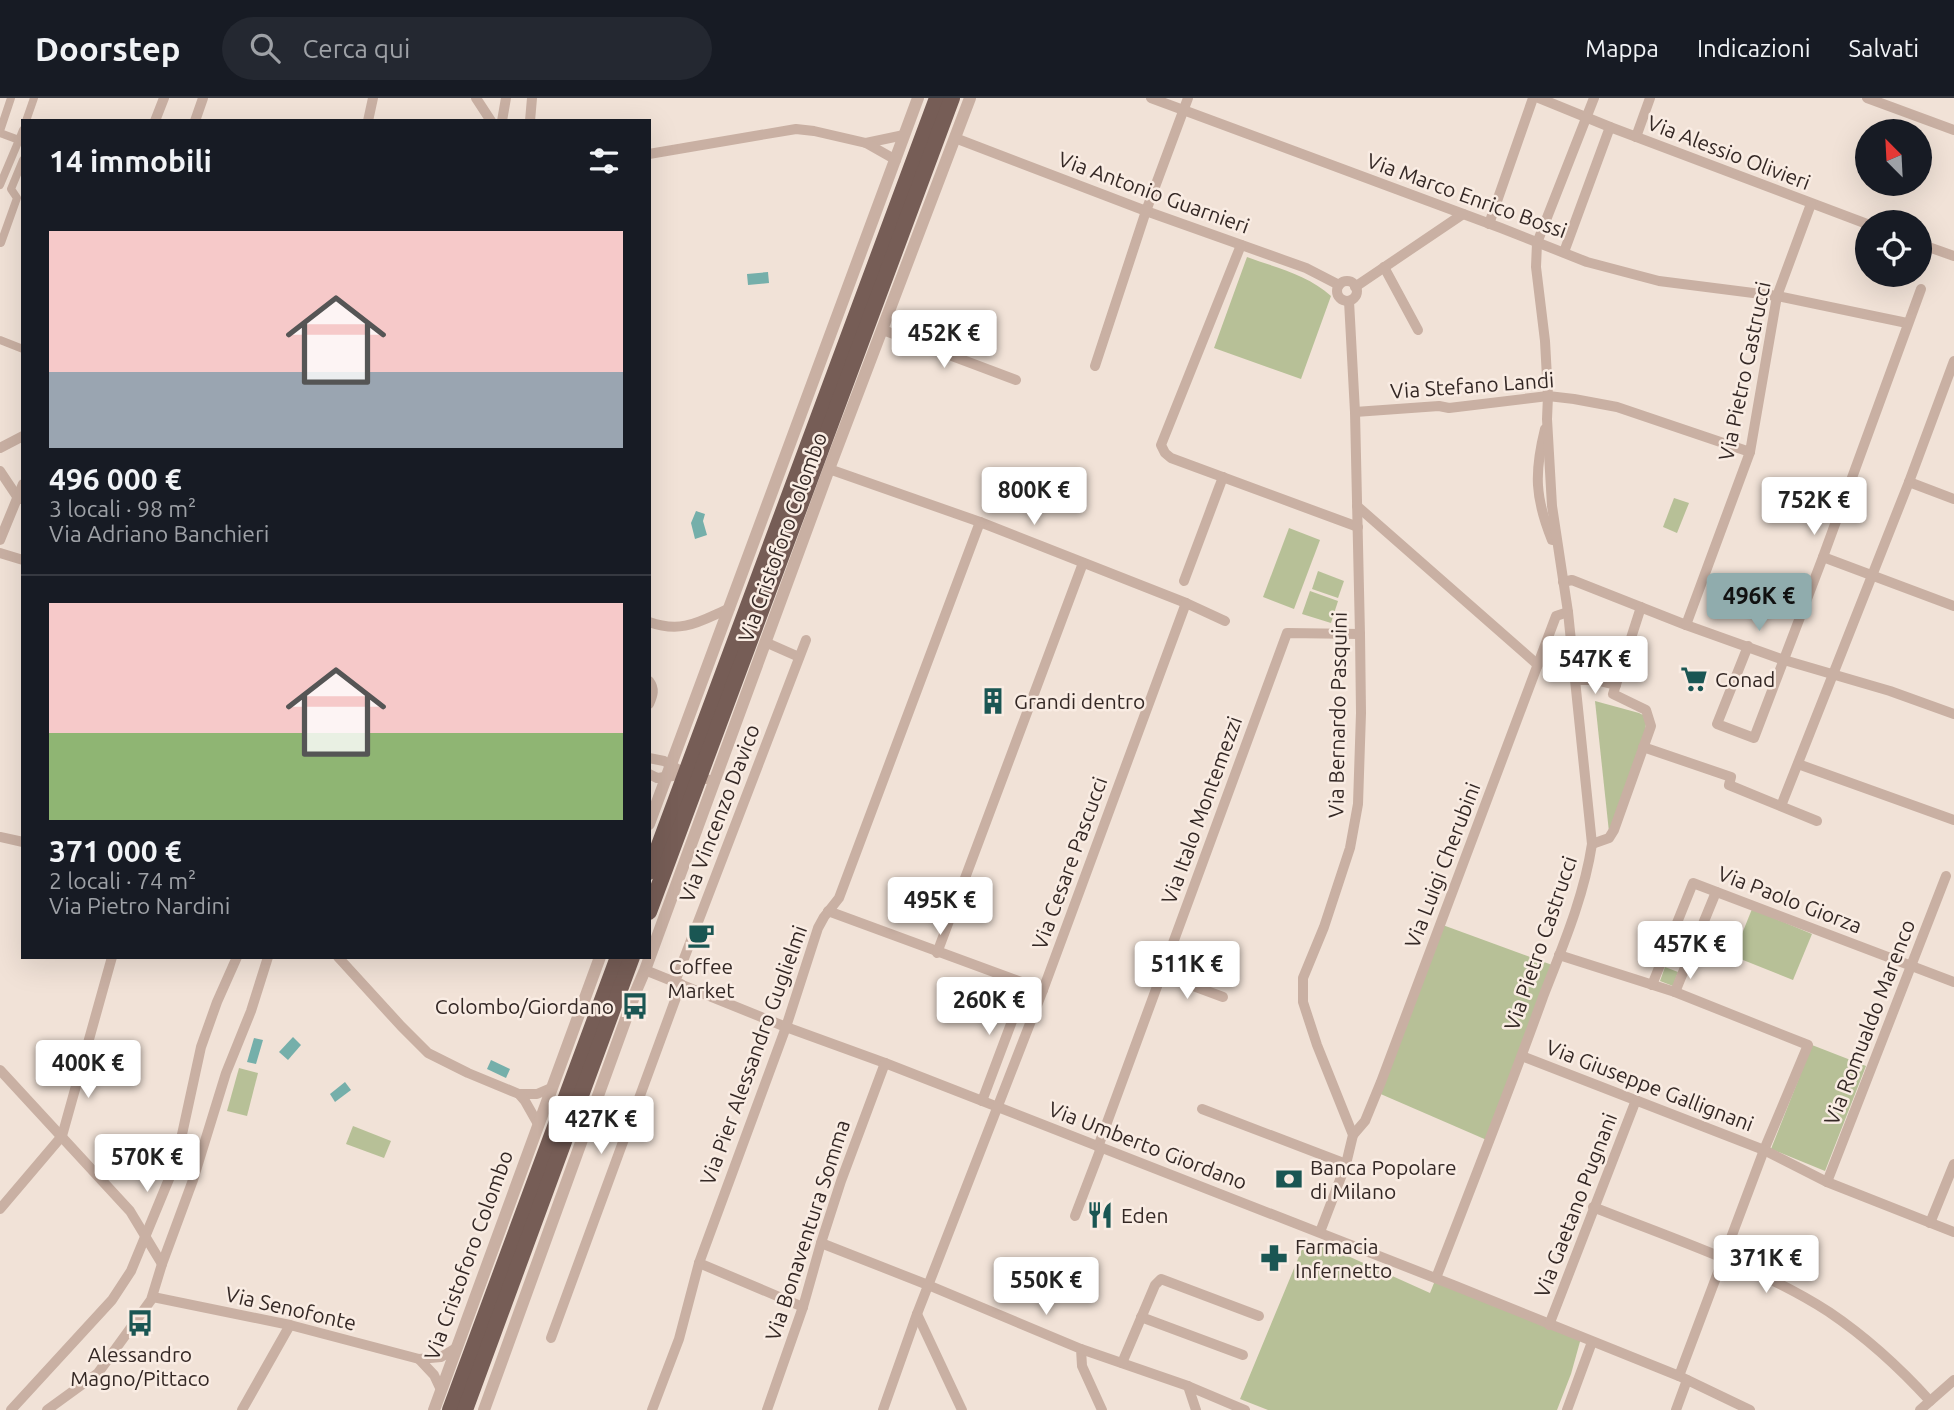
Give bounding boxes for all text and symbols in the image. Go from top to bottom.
search box [222,17,712,80]
icon: search [246,29,284,67]
text: Doorstep [35,30,180,67]
text: Cerca qui [302,34,410,63]
text: Mappa [1585,35,1659,62]
text: Indicazioni [1697,35,1811,62]
text: Salvati [1849,35,1919,62]
street label: Via Alessio Olivieri [1644,110,1814,194]
north arrow [1855,119,1932,196]
map controls [1855,119,1932,287]
icon: filters [585,142,623,180]
text: 14 immobili [49,144,212,178]
street label: Via Antonio Guarnieri [1055,146,1253,238]
street label: Via Marco Enrico Bossi [1364,148,1570,242]
button: locate [1855,210,1932,287]
icon: home [273,277,399,403]
street label: Via Pietro Castrucci [1713,279,1775,463]
pin: 452K € [887,310,1001,370]
text: 452K € [908,320,980,345]
street label: Via Stefano Landi [1389,367,1555,403]
street label: Via Cristoforo Colombo [733,429,831,645]
text: 496 000 € [49,462,182,496]
pin: 800K € [977,468,1091,527]
text: 800K € [998,477,1070,502]
pin: 752K € [1757,478,1871,537]
text: 752K € [1778,487,1850,512]
text: 3 locali · 98 m² [49,496,196,521]
text: Via Adriano Banchieri [49,521,269,546]
pin: 496K € [1702,574,1816,633]
text: 496K € [1723,583,1795,608]
street label: Via Bernardo Pasquini [1323,612,1351,818]
pin: 547K € [1538,636,1652,696]
text: 547K € [1559,646,1631,671]
icon: home [273,649,399,775]
supermarket icon: Conad [1679,664,1709,694]
place label: Conad [1715,667,1775,691]
building icon: Grandi dentro [978,686,1008,716]
place label: Grandi dentro [1014,689,1145,713]
street label: Via Italo Montemezzi [1156,713,1246,907]
street label: Via Vincenzo Davico [674,721,764,905]
street label: Via Cesare Pascucci [1027,773,1111,953]
street label: Via Luigi Cherubini [1399,779,1485,951]
text: 371 000 € [49,834,182,868]
street label: Via Pietro Castrucci [1499,853,1581,1033]
street label: Via Paolo Giorza [1715,860,1865,938]
text: 2 locali · 74 m² [49,868,196,893]
pin: 495K € [883,878,997,937]
text: 495K € [904,887,976,912]
text: Via Pietro Nardini [49,893,230,918]
street label: Via Romualdo Marenco [1819,916,1919,1128]
cafe icon: Coffee Market [686,920,716,950]
street label: Via Pier Alessandro Guglielmi [695,922,811,1188]
pin: 457K € [1633,922,1747,981]
text: 457K € [1654,931,1726,956]
pin: 511K € [1130,942,1244,1001]
text: 511K € [1151,951,1223,976]
place label: Coffee Market [667,954,735,1002]
pin: 260K € [932,978,1046,1037]
text: 260K € [953,987,1025,1012]
bus stop icon: Colombo/Giordano [620,991,650,1021]
place label: Colombo/Giordano [435,994,614,1018]
street label: Via Giuseppe Gallignani [1543,1034,1757,1136]
pin: 400K € [31,1040,145,1100]
text: 400K € [52,1050,124,1075]
pin: 427K € [544,1096,658,1156]
street label: Via Umberto Giordano [1045,1096,1251,1194]
text: 427K € [565,1106,637,1131]
street label: Via Gaetano Pugnani [1529,1109,1621,1301]
street label: Via Bonaventura Somma [760,1116,854,1344]
pin: 570K € [90,1134,204,1194]
text: 570K € [111,1144,183,1169]
street label: Via Cristoforo Colombo [419,1147,517,1363]
place label: Banca Popolare di Milano [1310,1155,1456,1203]
bank icon: Banca Popolare di Milano [1274,1164,1304,1194]
restaurant icon: Eden [1085,1200,1115,1230]
place label: Eden [1121,1203,1168,1227]
place label: Farmacia Infernetto [1295,1234,1392,1282]
pin: 371K € [1709,1236,1823,1295]
pharmacy icon: Farmacia Infernetto [1259,1243,1289,1273]
text: 371K € [1730,1245,1802,1270]
pin: 550K € [989,1258,1103,1317]
text: 550K € [1010,1267,1082,1292]
street label: Via Senofonte [223,1281,359,1335]
bus stop icon: Alessandro Magno/Pittaco [125,1308,155,1338]
place label: Alessandro Magno/Pittaco [70,1342,210,1390]

